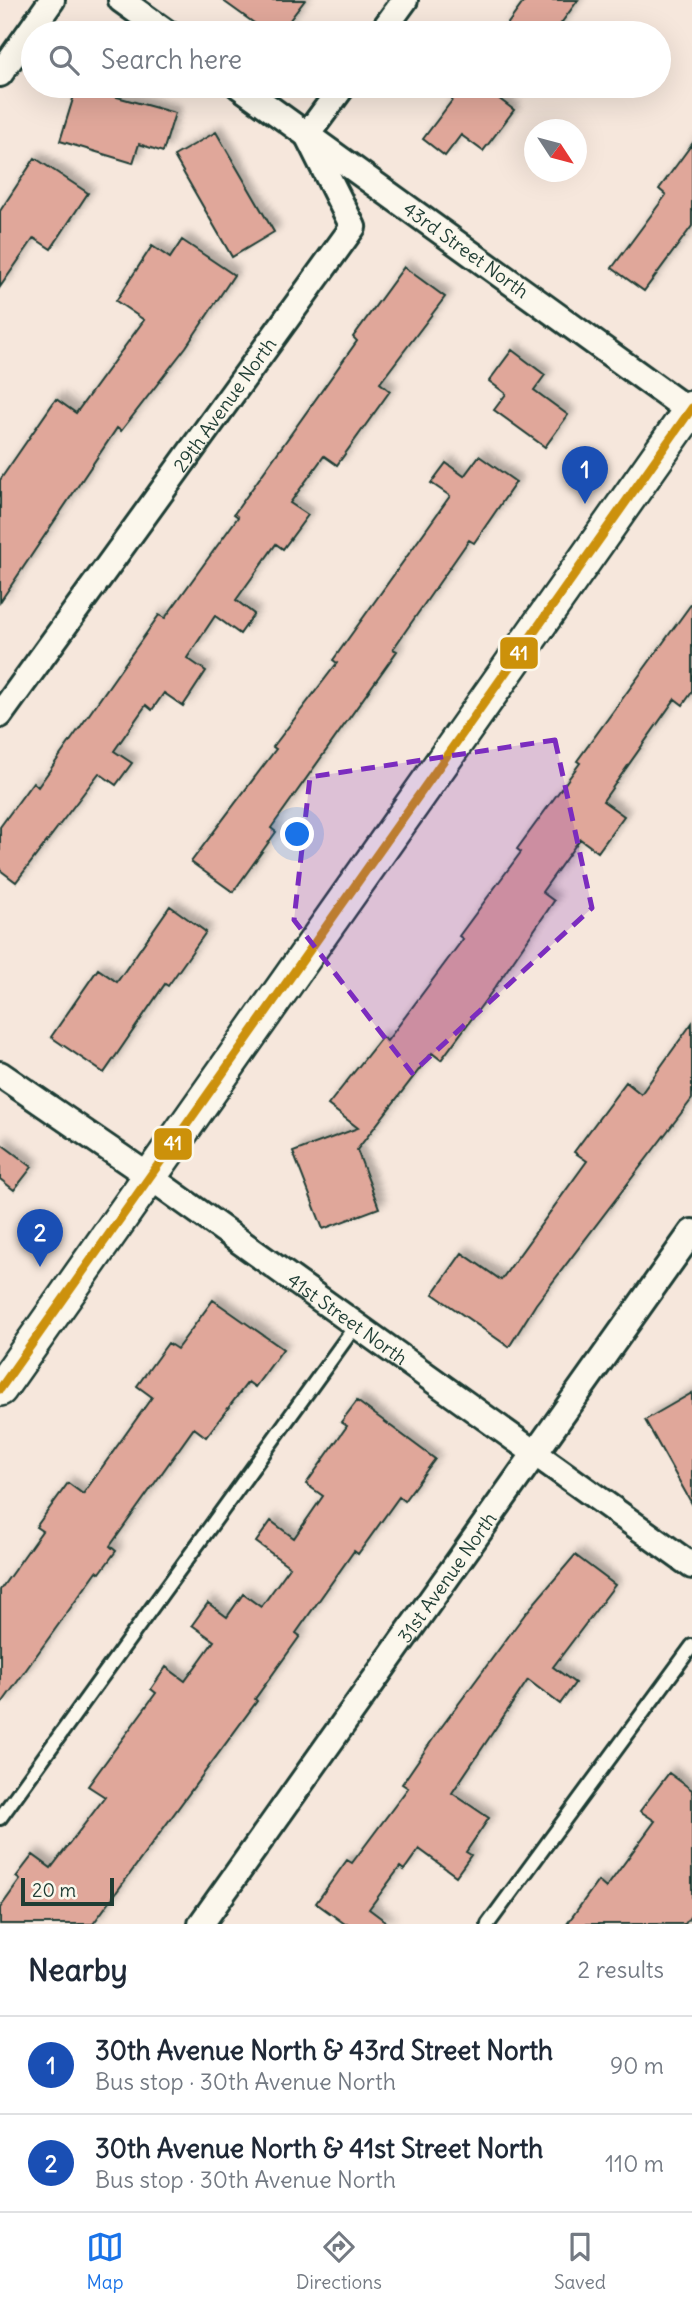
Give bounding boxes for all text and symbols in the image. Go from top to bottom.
search box [21,21,671,98]
icon: search [45,41,83,79]
text: Search here [101,43,242,76]
north arrow [524,119,587,182]
street label: 43rd Street North [399,197,534,303]
street label: 29th Avenue North [168,333,281,477]
pin: 1 [562,446,608,504]
line badge: 41 [499,636,539,670]
text: 41 [510,641,528,665]
your location [280,817,314,851]
line badge: 41 [153,1127,193,1161]
text: 41 [164,1131,182,1155]
pin: 2 [17,1209,63,1267]
street label: 41st Street North [283,1268,412,1370]
street label: 31st Avenue North [392,1507,502,1647]
scale bar [21,1875,114,1907]
text: 20 m [32,1878,76,1902]
text: Nearby [28,1951,128,1989]
text: 2 results [578,1955,664,1984]
text: 30th Avenue North & 43rd Street North [95,2034,553,2067]
text: 1 [46,2051,56,2080]
text: 90 m [610,2051,664,2080]
text: Bus stop · 30th Avenue North [95,2067,396,2096]
text: 30th Avenue North & 41st Street North [95,2132,543,2165]
text: 2 [45,2149,57,2178]
text: 110 m [605,2149,664,2178]
text: Bus stop · 30th Avenue North [95,2165,396,2194]
tab: Map [86,2228,124,2294]
tab: Directions [296,2228,382,2294]
tab: Saved [554,2228,606,2294]

